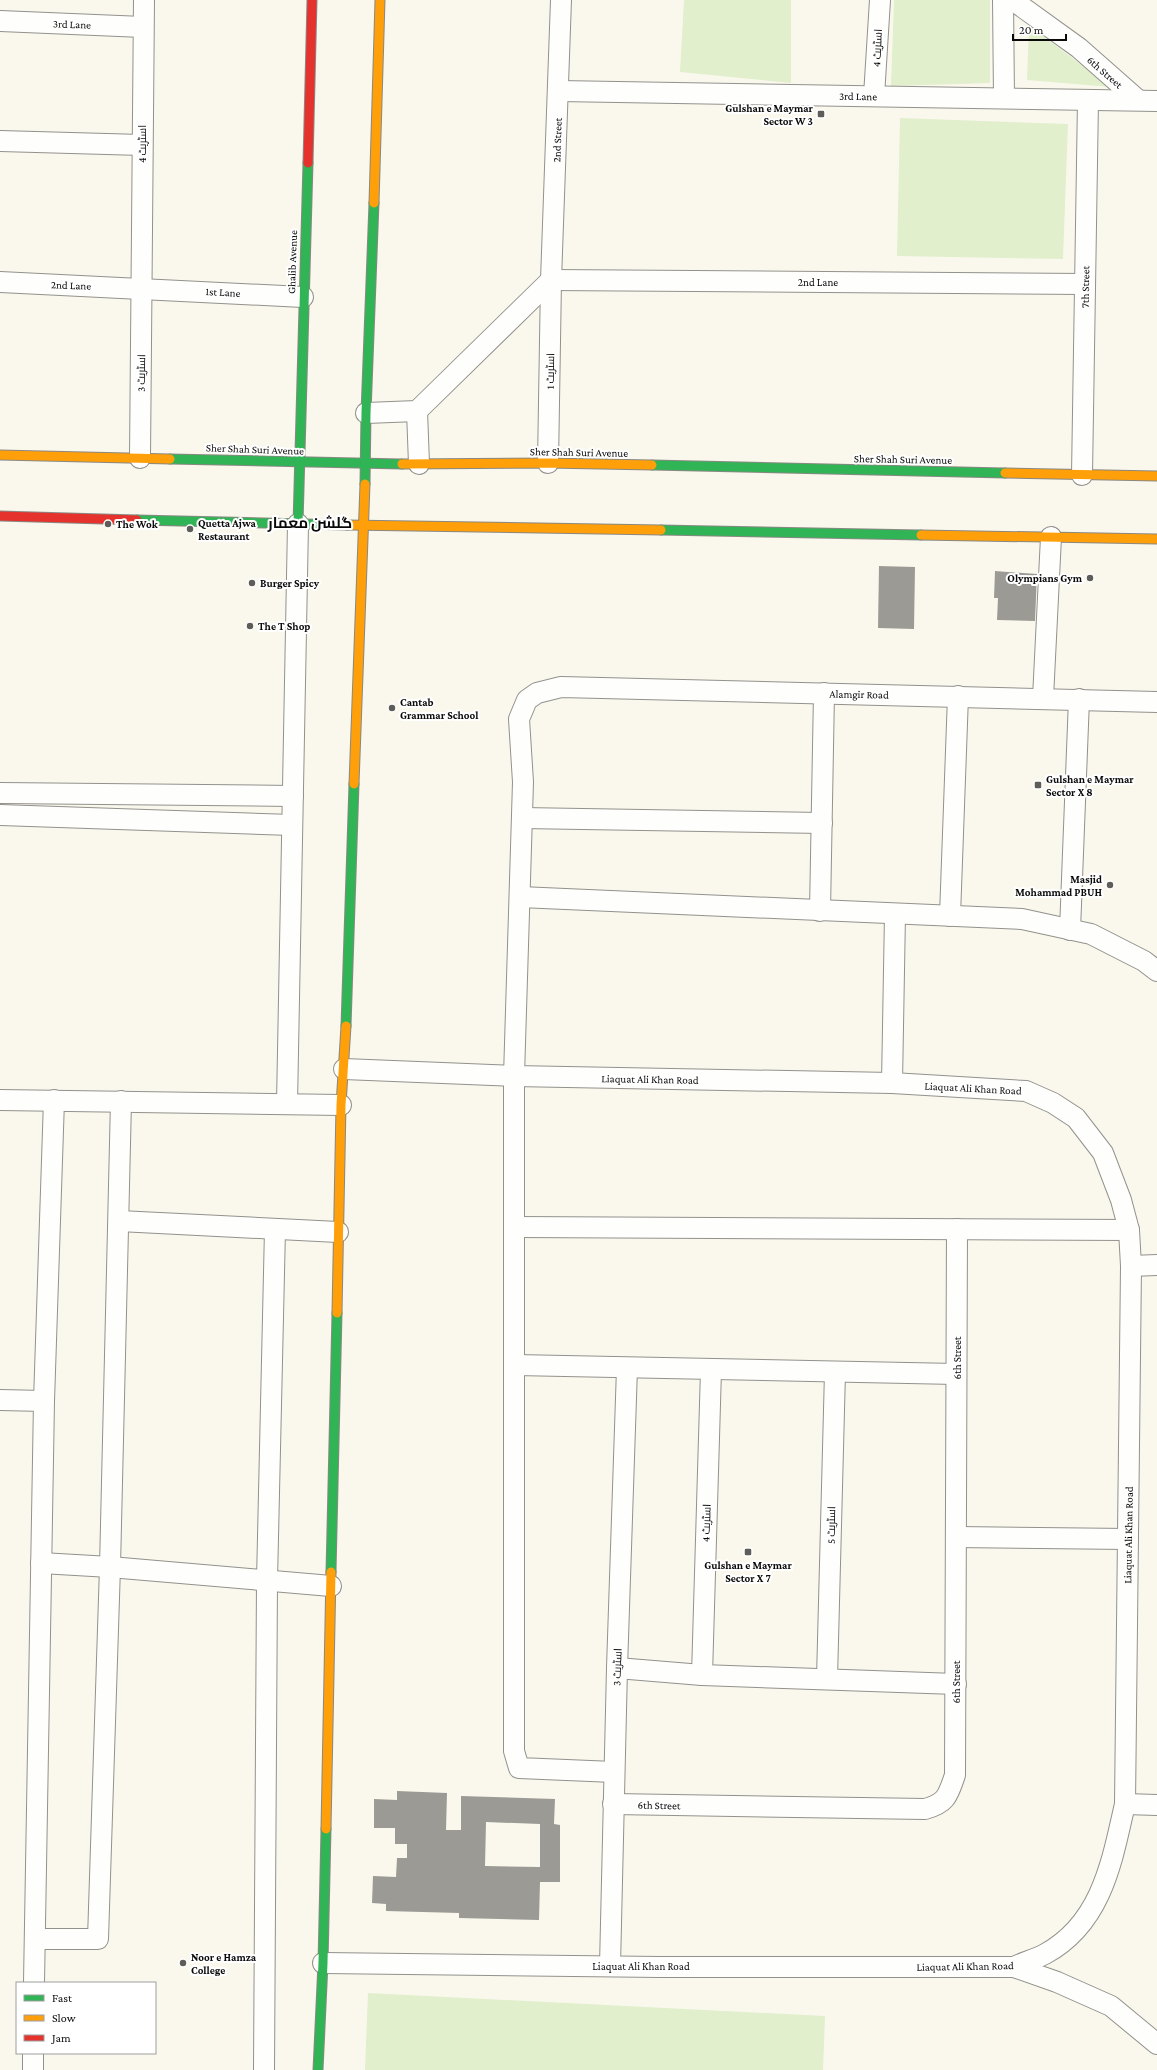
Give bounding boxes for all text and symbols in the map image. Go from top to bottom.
scale bar [1013,16,1066,42]
street label: 3rd Lane [53,17,91,31]
text: 20 m [1019,23,1044,37]
street label: اسٹریٹ 4 [870,29,885,67]
street label: 6th Street [1085,53,1125,91]
street label: 3rd Lane [839,90,877,102]
place label: Gulshan e Maymar Sector W 3 [725,102,814,127]
marker: Gulshan e Maymar Sector W 3 [816,109,826,119]
street label: 2nd Street [550,117,564,163]
street label: اسٹریٹ 4 [136,125,149,163]
street label: Ghalib Avenue [285,230,299,294]
street label: 7th Street [1079,265,1091,308]
street label: 2nd Lane [798,276,838,288]
street label: 2nd Lane [51,278,92,292]
street label: 1st Lane [205,285,241,299]
street label: اسٹریٹ 1 [544,353,557,389]
street label: اسٹریٹ 3 [135,354,148,392]
street label: Sher Shah Suri Avenue [206,441,304,457]
street label: Sher Shah Suri Avenue [530,445,628,459]
street label: Sher Shah Suri Avenue [854,452,952,466]
district label: گلشن معمار [267,515,352,532]
place label: Quetta Ajwa Restaurant [198,517,257,542]
place label: The Wok [116,518,159,530]
marker: The Wok [103,519,113,529]
marker: Quetta Ajwa Restaurant [185,524,195,534]
place label: Olympians Gym [1007,572,1083,584]
marker: Olympians Gym [1085,573,1095,583]
place label: Burger Spicy [260,577,320,589]
marker: Burger Spicy [247,578,257,588]
place label: The T Shop [258,620,310,632]
marker: The T Shop [245,621,255,631]
street label: Alamgir Road [829,687,889,702]
place label: Cantab Grammar School [400,696,479,721]
marker: Cantab Grammar School [387,703,397,713]
place label: Gulshan e Maymar Sector X 8 [1046,773,1134,798]
marker: Gulshan e Maymar Sector X 8 [1033,780,1043,790]
place label: Masjid Mohammad PBUH [1015,873,1102,898]
marker: Masjid Mohammad PBUH [1105,880,1115,890]
street label: Liaquat Ali Khan Road [601,1072,699,1087]
street label: Liaquat Ali Khan Road [924,1079,1022,1098]
street label: 6th Street [951,1336,963,1379]
street label: Liaquat Ali Khan Road [1121,1486,1136,1584]
street label: اسٹریٹ 4 [699,1504,714,1542]
street label: اسٹریٹ 5 [825,1506,838,1544]
marker: Gulshan e Maymar Sector X 7 [743,1547,753,1557]
place label: Gulshan e Maymar Sector X 7 [704,1559,792,1584]
street label: اسٹریٹ 3 [610,1648,625,1686]
street label: 6th Street [950,1660,962,1703]
street label: 6th Street [637,1799,681,1811]
place label: Noor e Hamza College [191,1951,257,1976]
marker: Noor e Hamza College [178,1958,188,1968]
street label: Liaquat Ali Khan Road [916,1959,1014,1974]
street label: Liaquat Ali Khan Road [592,1960,690,1973]
legend [16,1982,156,2054]
text: Fast [52,1991,73,2005]
text: Slow [52,2011,76,2025]
text: Jam [51,2031,71,2045]

